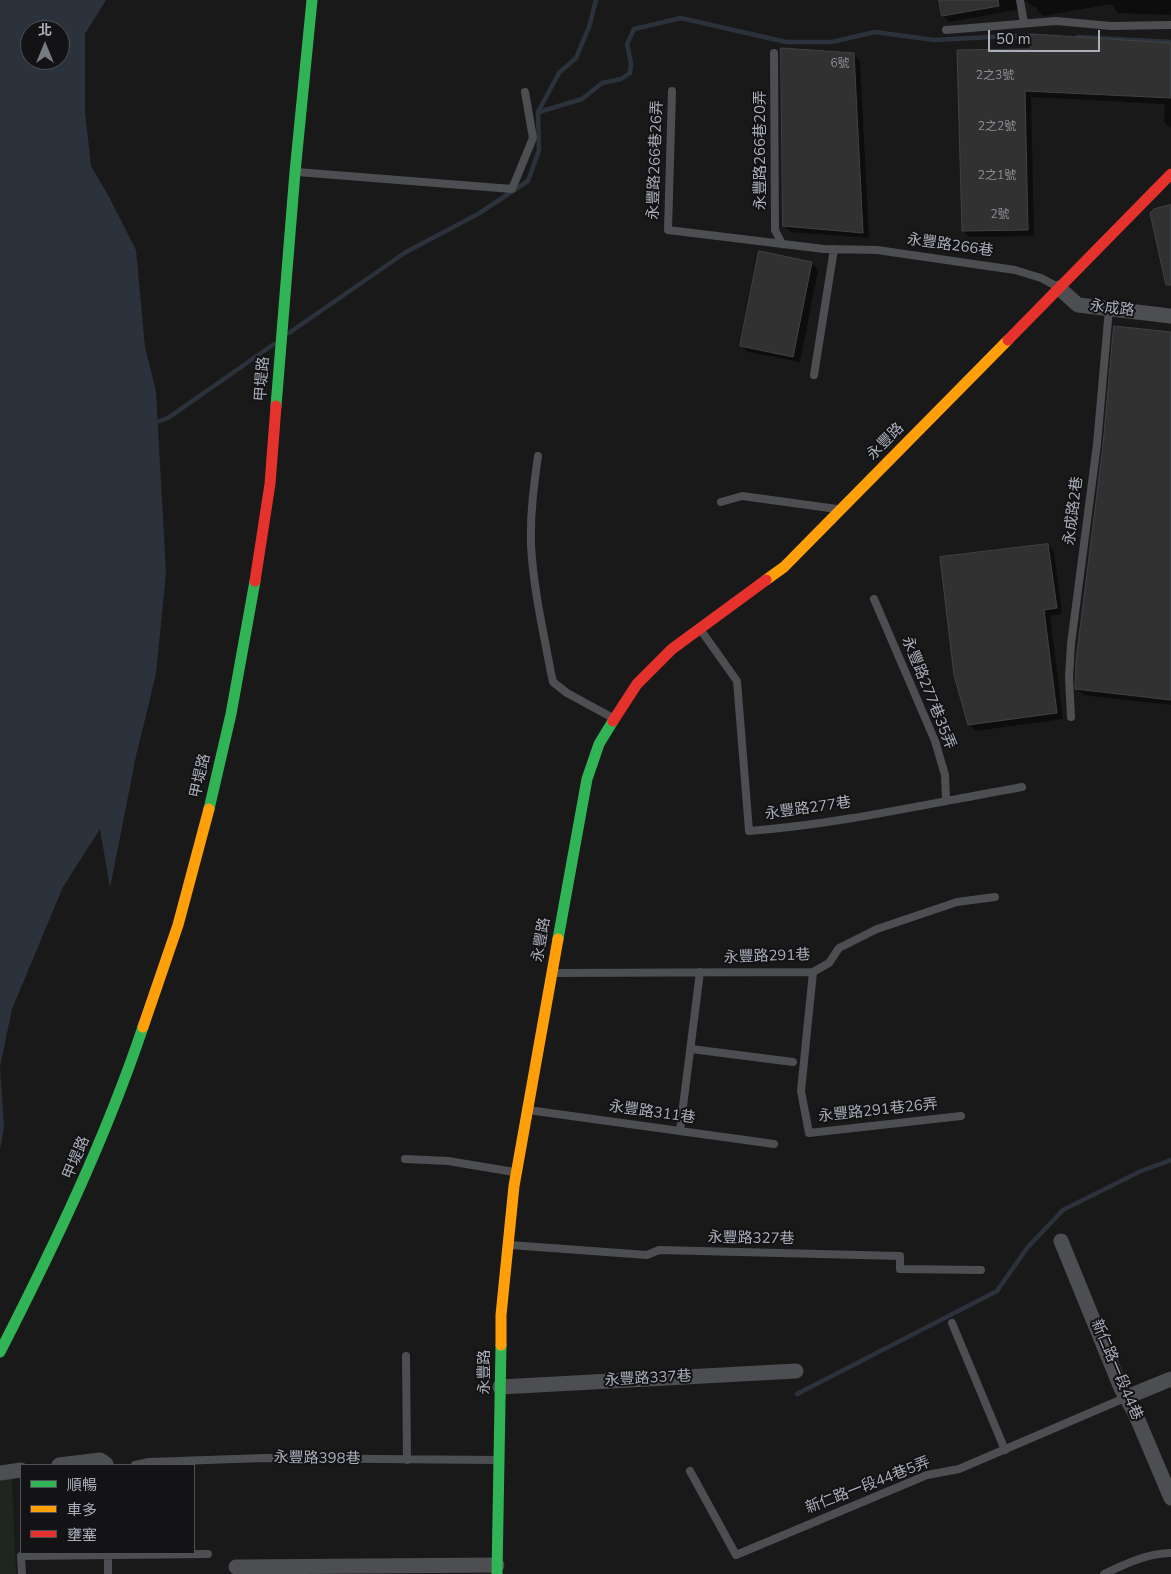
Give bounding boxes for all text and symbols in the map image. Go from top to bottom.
north arrow [20,20,70,70]
scale bar [991,20,1104,52]
text: 北 [38,21,52,40]
text: 50 m [996,29,1031,49]
house number: 6號 [830,57,850,71]
house number: 2之3號 [976,69,1014,83]
street label: 永豐路266巷20弄 [752,90,770,210]
street label: 永豐路266巷26弄 [645,100,667,220]
house number: 2之2號 [978,120,1016,134]
house number: 2之1號 [978,169,1016,183]
house number: 2號 [990,208,1010,222]
street label: 永豐路266巷 [906,231,994,261]
street label: 永成路 [1089,297,1135,321]
street label: 甲堤路 [252,356,274,402]
street label: 永豐路 [864,420,908,464]
street label: 永成路2巷 [1061,476,1087,546]
street label: 永豐路277巷35弄 [897,634,959,752]
street label: 甲堤路 [187,752,215,800]
street label: 永豐路277巷 [764,794,852,824]
street label: 永豐路 [529,916,555,964]
street label: 永豐路291巷 [723,946,811,968]
street label: 永豐路291巷26弄 [817,1096,939,1126]
street label: 永豐路311巷 [608,1098,696,1128]
street label: 甲堤路 [60,1134,94,1182]
street label: 永豐路327巷 [707,1229,795,1249]
street label: 新仁路一段44巷 [1087,1317,1145,1423]
street label: 永豐路 [476,1350,494,1394]
street label: 永豐路337巷 [604,1368,692,1390]
street label: 永豐路398巷 [273,1449,361,1469]
street label: 新仁路一段44巷5弄 [803,1454,933,1518]
legend [20,1464,195,1554]
text: 順暢 [67,1475,97,1495]
text: 車多 [67,1500,97,1520]
text: 壅塞 [67,1525,97,1545]

